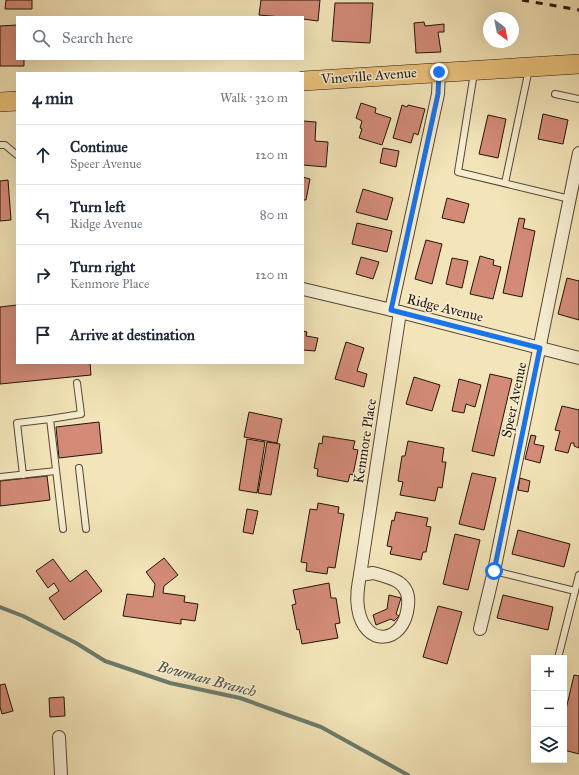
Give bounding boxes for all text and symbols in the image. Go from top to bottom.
north arrow [483,12,519,48]
search box [16,16,304,60]
icon: search [30,27,52,49]
text: Search here [62,29,133,47]
route end [430,63,448,81]
street label: Vineville Avenue [320,64,418,88]
text: 4 min [32,88,73,109]
text: Walk · 320 m [220,90,288,106]
text: Continue [70,138,128,156]
icon: ahead [32,144,54,166]
text: 120 m [255,147,288,163]
text: Speer Avenue [70,156,142,172]
text: Turn left [70,198,126,216]
icon: left [32,204,54,226]
text: 80 m [260,207,288,223]
text: Ridge Avenue [70,216,143,232]
text: Turn right [70,258,135,276]
icon: right [32,264,54,286]
text: 120 m [255,267,288,283]
text: Kenmore Place [70,276,149,292]
street label: Ridge Avenue [405,290,485,326]
icon: arrive [32,324,54,346]
text: Arrive at destination [70,326,195,344]
street label: Speer Avenue [498,360,530,439]
street label: Kenmore Place [350,397,380,485]
route start [485,562,503,580]
map controls [531,655,567,763]
button: + [531,655,567,691]
water label: Bowman Branch [155,657,259,701]
button: − [531,691,567,727]
button: layers [531,727,567,763]

